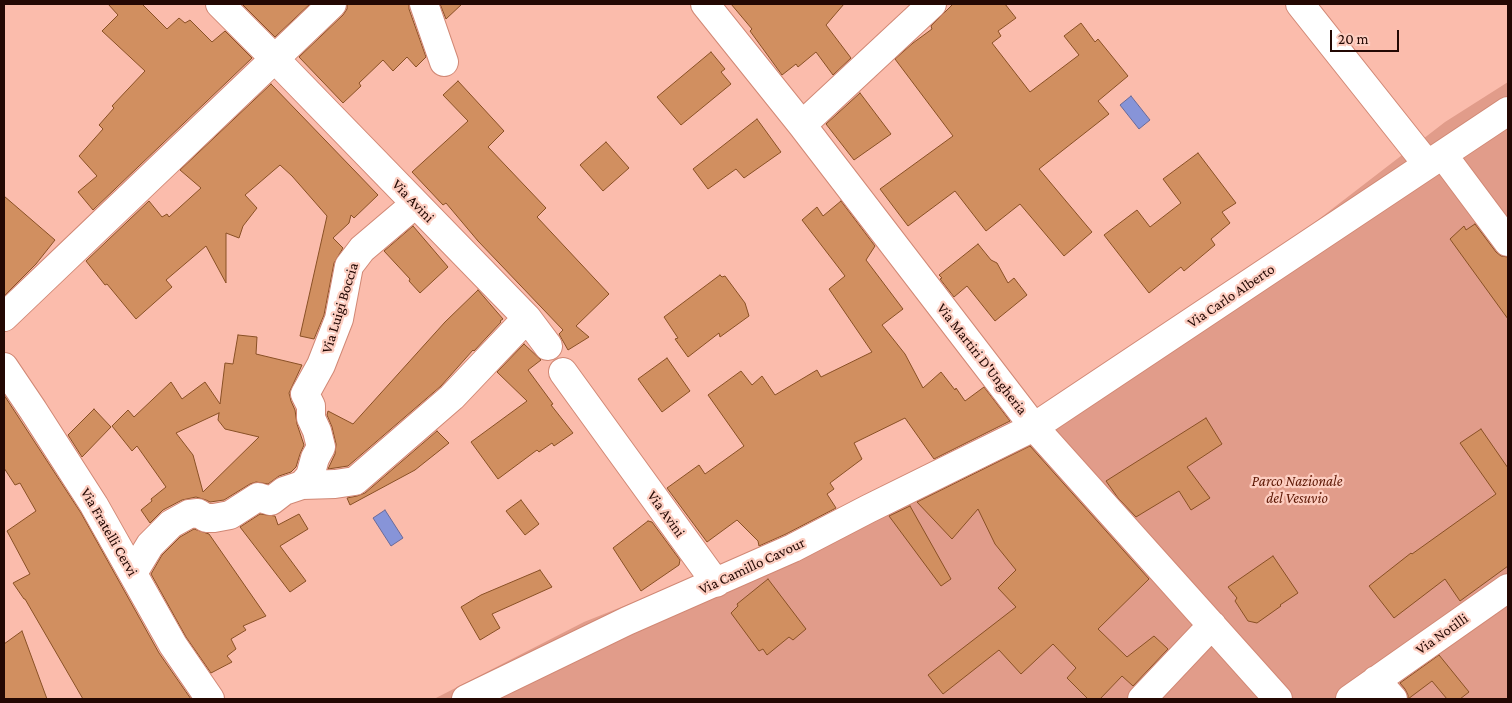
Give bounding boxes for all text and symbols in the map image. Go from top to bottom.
scale bar [1332,20,1401,52]
text: 20 m [1338,31,1369,47]
street label: Via Avini [388,176,438,226]
street label: Via Luigi Boccia [318,260,362,356]
street label: Via Carlo Alberto [1184,260,1278,332]
street label: Via Martiri D'Ungheria [933,300,1031,418]
park label: Parco Nazionale del Vesuvio [1252,472,1342,507]
street label: Via Fratelli Cervi [76,485,142,579]
street label: Via Avini [643,487,689,541]
street label: Via Camillo Cavour [696,534,808,598]
street label: Via Notilli [1412,609,1472,659]

